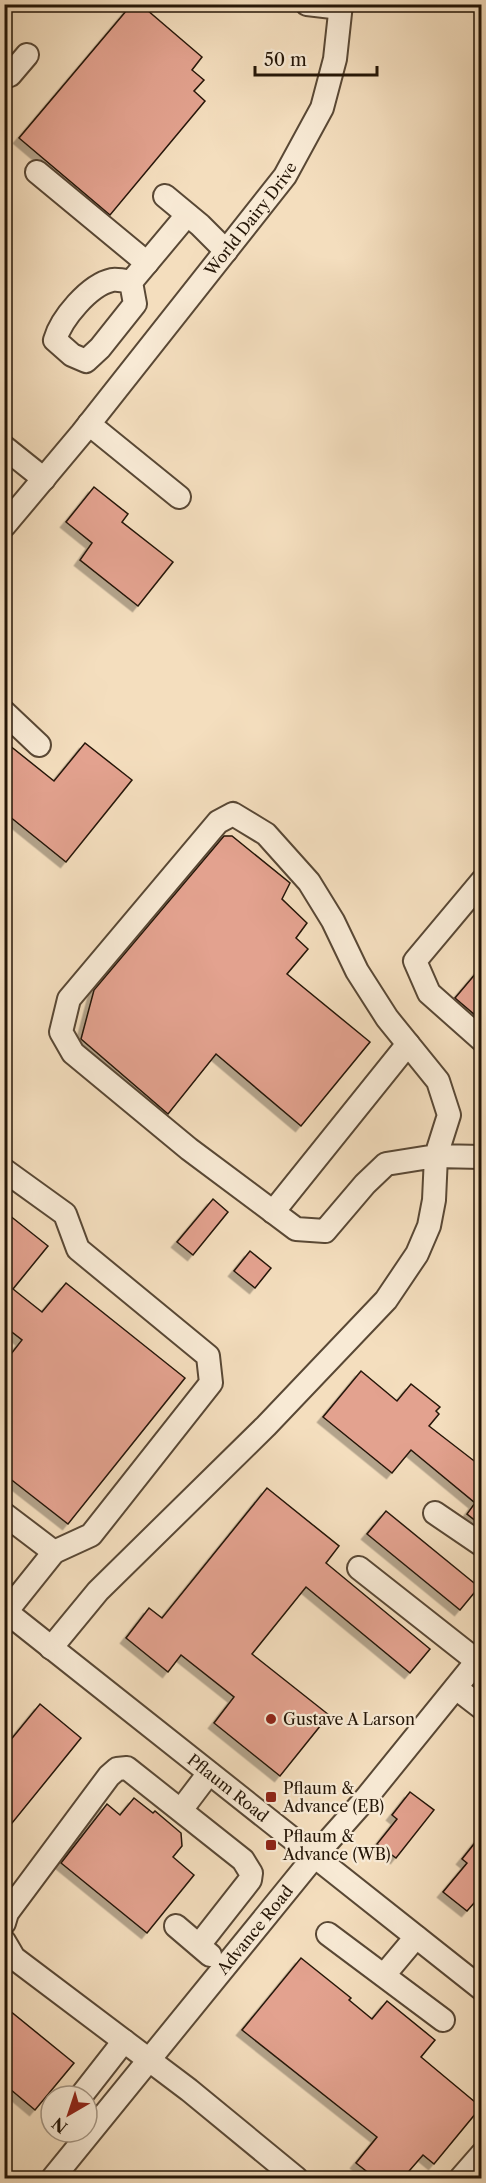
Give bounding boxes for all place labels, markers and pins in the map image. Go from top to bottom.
place label: Gustave A Larson [283,1709,415,1729]
marker: Gustave A Larson [264,1712,278,1726]
place label: Pflaum & Advance (EB) [282,1778,384,1816]
marker: Pflaum & Advance (EB) [264,1790,278,1804]
place label: Pflaum & Advance (WB) [282,1826,391,1864]
marker: Pflaum & Advance (WB) [264,1838,278,1852]

